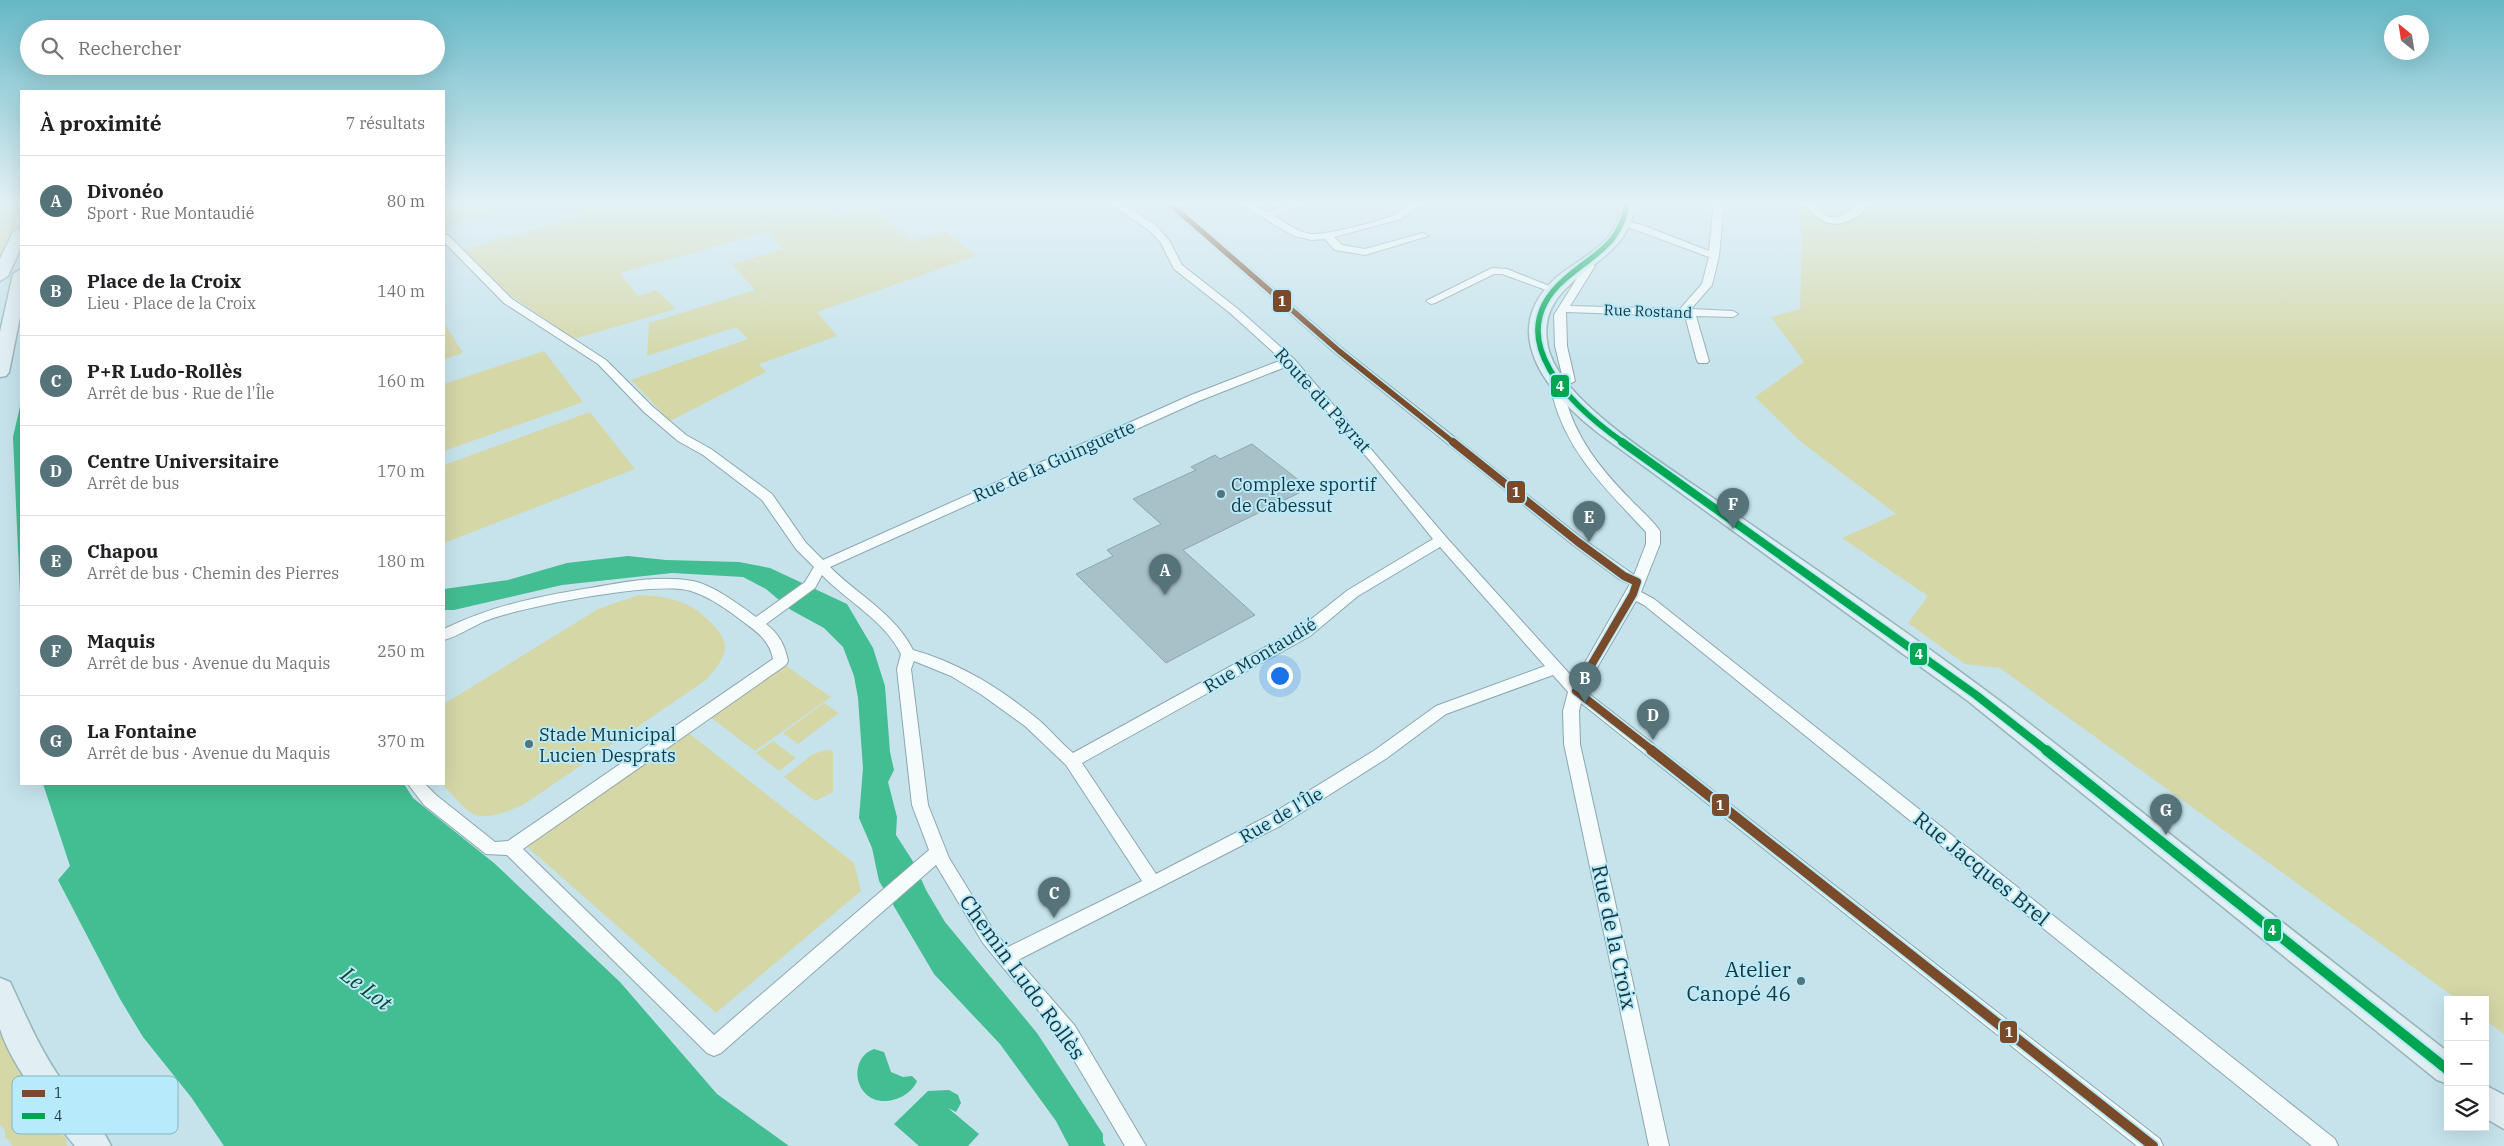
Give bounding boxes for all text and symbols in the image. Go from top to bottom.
north arrow [2384,15,2429,60]
search box [20,20,445,75]
icon: search [38,34,66,62]
text: Rechercher [78,36,181,60]
text: À proximité [40,109,162,137]
text: 7 résultats [346,113,425,133]
text: Divonéo [87,179,164,203]
text: A [50,191,62,211]
text: 80 m [387,191,425,211]
text: Sport · Rue Montaudié [87,203,254,223]
text: Place de la Croix [87,269,241,293]
text: B [50,281,62,301]
text: 140 m [377,281,425,301]
line badge: 1 [1272,289,1292,313]
text: 1 [1278,292,1286,310]
text: Lieu · Place de la Croix [87,293,256,313]
street label: Rue Rostand [1603,300,1693,322]
street label: Route du Payrat [1270,343,1376,457]
text: P+R Ludo-Rollès [87,359,242,383]
text: C [51,371,61,391]
text: 160 m [377,371,425,391]
line badge: 4 [1550,374,1570,398]
text: 4 [1556,377,1564,395]
text: Arrêt de bus · Rue de l'Île [87,383,274,403]
street label: Rue de la Guinguette [969,415,1139,507]
text: Centre Universitaire [87,449,279,473]
text: D [50,461,62,481]
text: 170 m [377,461,425,481]
text: Arrêt de bus [87,473,179,493]
place label: Complexe sportif de Cabessut [1231,473,1378,517]
line badge: 1 [1506,480,1526,504]
text: 1 [1512,483,1520,501]
marker: Complexe sportif de Cabessut [1215,488,1227,500]
pin: F [1717,488,1749,529]
pin: E [1573,501,1605,542]
text: Chapou [87,539,158,563]
text: E [51,551,61,571]
text: 180 m [377,551,425,571]
pin: A [1149,554,1181,595]
text: Arrêt de bus · Chemin des Pierres [87,563,339,583]
street label: Rue Montaudié [1199,612,1321,698]
text: Maquis [87,629,155,653]
text: F [51,641,61,661]
text: 250 m [377,641,425,661]
line badge: 4 [1909,642,1928,666]
text: 4 [1915,645,1923,663]
text: Arrêt de bus · Avenue du Maquis [87,653,330,673]
pin: B [1569,662,1601,703]
your location [1267,663,1293,689]
pin: D [1637,699,1669,740]
text: La Fontaine [87,719,197,743]
place label: Stade Municipal Lucien Desprats [539,723,676,767]
text: G [50,731,62,751]
text: 370 m [377,731,425,751]
marker: Stade Municipal Lucien Desprats [523,738,535,750]
text: Arrêt de bus · Avenue du Maquis [87,743,330,763]
street label: Rue de l'Île [1235,782,1327,848]
line badge: 1 [1711,793,1730,817]
pin: G [2150,794,2182,835]
text: 1 [1716,796,1724,814]
street label: Rue Jacques Brel [1908,804,2056,932]
street label: Rue de la Croix [1586,862,1644,1012]
pin: C [1038,877,1070,918]
street label: Chemin Ludo Rollès [955,890,1091,1064]
line badge: 4 [2263,918,2282,942]
text: 4 [2268,921,2276,939]
place label: Atelier Canopé 46 [1686,955,1792,1007]
water label: Le Lot [335,959,399,1017]
marker: Atelier Canopé 46 [1795,975,1807,987]
map controls [2444,996,2489,1131]
button: + [2444,996,2489,1041]
line badge: 1 [1999,1020,2018,1044]
text: 1 [2005,1023,2013,1041]
button: − [2444,1041,2489,1086]
legend [12,1076,178,1134]
text: 1 [54,1084,62,1102]
button: layers [2444,1086,2489,1131]
text: 4 [54,1107,62,1125]

